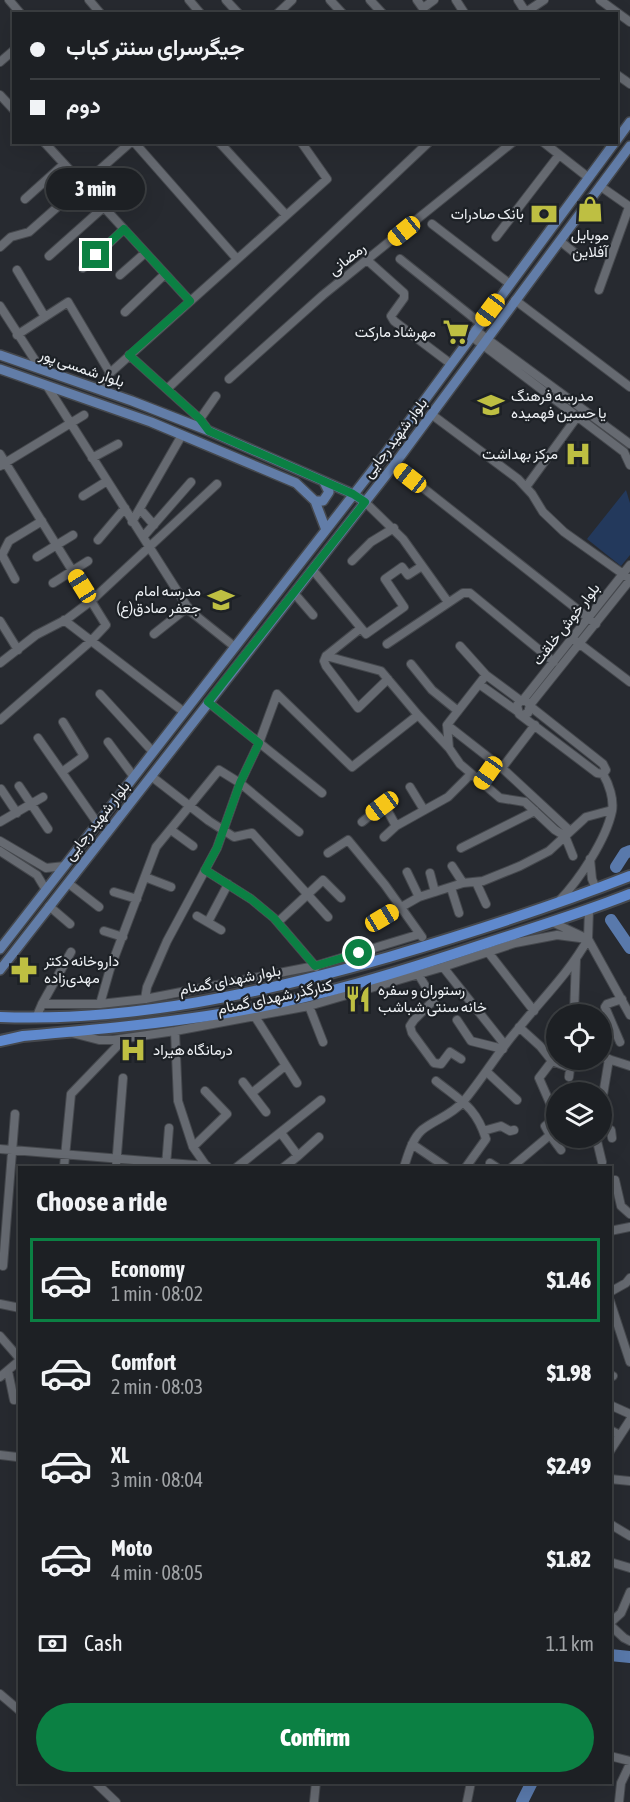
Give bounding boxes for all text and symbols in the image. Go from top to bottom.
text: جیگرسرای سنتر کباب [66,34,244,60]
text: دوم [66,92,101,118]
callout: 3 min [46,168,146,210]
text: 3 min [75,177,116,200]
shop icon: موبایل آفلاین [575,194,605,224]
bank icon: بانک صادرات [529,199,559,229]
place label: بانک صادرات [451,205,524,223]
car [384,213,424,249]
place label: موبایل آفلاین [571,226,609,262]
street label: رمضانی [325,239,370,280]
route end [82,241,109,268]
car [472,290,508,330]
supermarket icon: مهرشاد مارکت [441,317,471,347]
place label: مهرشاد مارکت [355,323,436,341]
street label: بلوار شمسی پور [36,345,127,392]
place label: مدرسه فرهنگ یا حسین فهمیده [511,387,607,423]
school or university icon: مدرسه فرهنگ یا حسین فهمیده [476,390,506,420]
street label: بلوار شهید رجایی [359,394,432,482]
hospital icon: مرکز بهداشت [563,439,593,469]
place label: مرکز بهداشت [482,445,558,463]
car [390,460,430,496]
car [65,566,99,606]
street label: بلوار خوش خلقت [528,579,604,669]
place label: مدرسه امام جعفر صادق(ع) [117,582,201,619]
school or university icon: مدرسه امام جعفر صادق(ع) [206,585,236,615]
car [470,753,506,793]
street label: بلوار شهید رجایی [60,778,134,865]
car [362,788,402,824]
car [362,901,402,935]
route start [345,939,372,966]
place label: داروخانه دکتر مهدی‌زاده [43,952,119,988]
pharmacy icon: داروخانه دکتر مهدی‌زاده [9,955,39,985]
street label: بلوار شهدای گمنام [178,961,283,1000]
street label: کنارگذر شهدای گمنام [216,976,335,1019]
place label: رستوران و سفره خانه سنتی شباشب [378,981,487,1017]
restaurant icon: رستوران و سفره خانه سنتی شباشب [343,984,373,1014]
map controls [546,1004,612,1148]
button: locate [546,1004,612,1070]
hospital icon: درمانگاه هیراد [118,1035,148,1065]
place label: درمانگاه هیراد [153,1041,233,1059]
button: layers [546,1082,612,1148]
text: Choose a ride [36,1186,168,1217]
icon: car [39,1253,93,1307]
text: Economy [111,1256,185,1282]
text: $1.46 [547,1267,591,1293]
text: 1 min · 08:02 [111,1282,203,1305]
icon: car [39,1346,93,1400]
text: Comfort [111,1349,176,1375]
text: $1.98 [547,1360,591,1386]
text: 2 min · 08:03 [111,1375,203,1398]
icon: car [39,1439,93,1493]
text: XL [111,1442,129,1468]
text: $2.49 [547,1453,591,1479]
text: 3 min · 08:04 [111,1468,203,1491]
icon: car [39,1532,93,1586]
text: Moto [111,1535,153,1561]
text: $1.82 [547,1546,591,1572]
text: 4 min · 08:05 [111,1561,203,1584]
icon: cash [36,1627,69,1660]
text: Cash [84,1630,123,1656]
text: 1.1 km [546,1632,594,1655]
button: Confirm [36,1703,594,1772]

